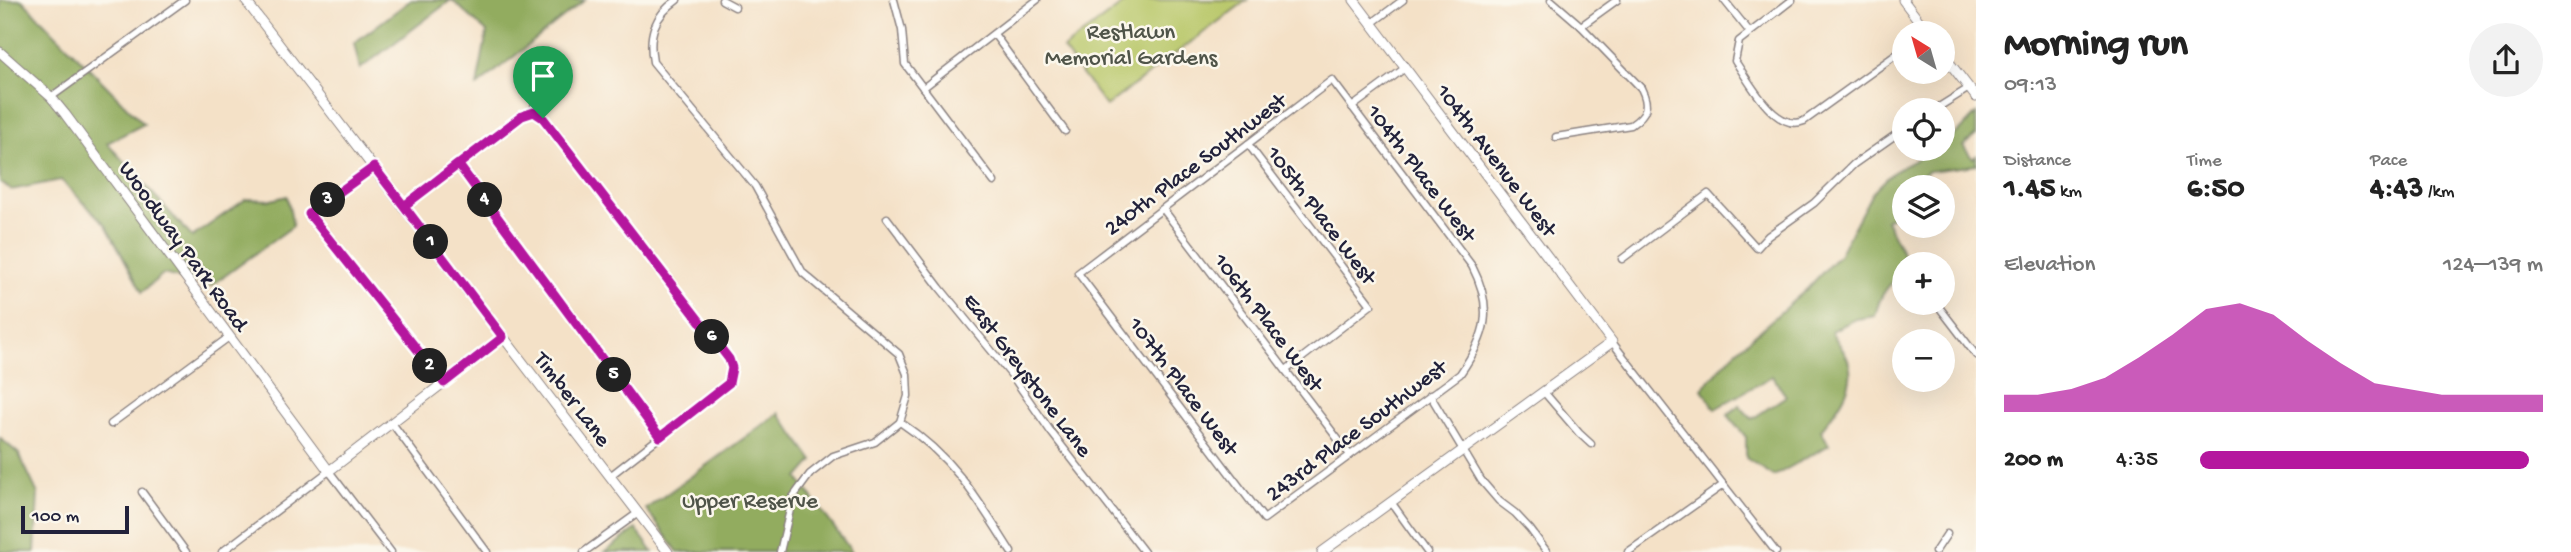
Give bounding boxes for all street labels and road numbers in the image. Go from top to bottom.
street label: 104th Avenue West [1428,79,1562,244]
street label: 240th Place Southwest [1100,88,1294,243]
street label: 104th Place West [1359,99,1482,250]
street label: 105th Place West [1259,141,1382,292]
street label: Woodway Park Road [111,157,254,339]
street label: 106th Place West [1206,248,1329,399]
street label: East Greystone Lane [956,289,1097,464]
street label: 107th Place West [1121,312,1244,463]
street label: Timber Lane [526,346,616,454]
street label: 243rd Place Southwest [1261,354,1454,509]

